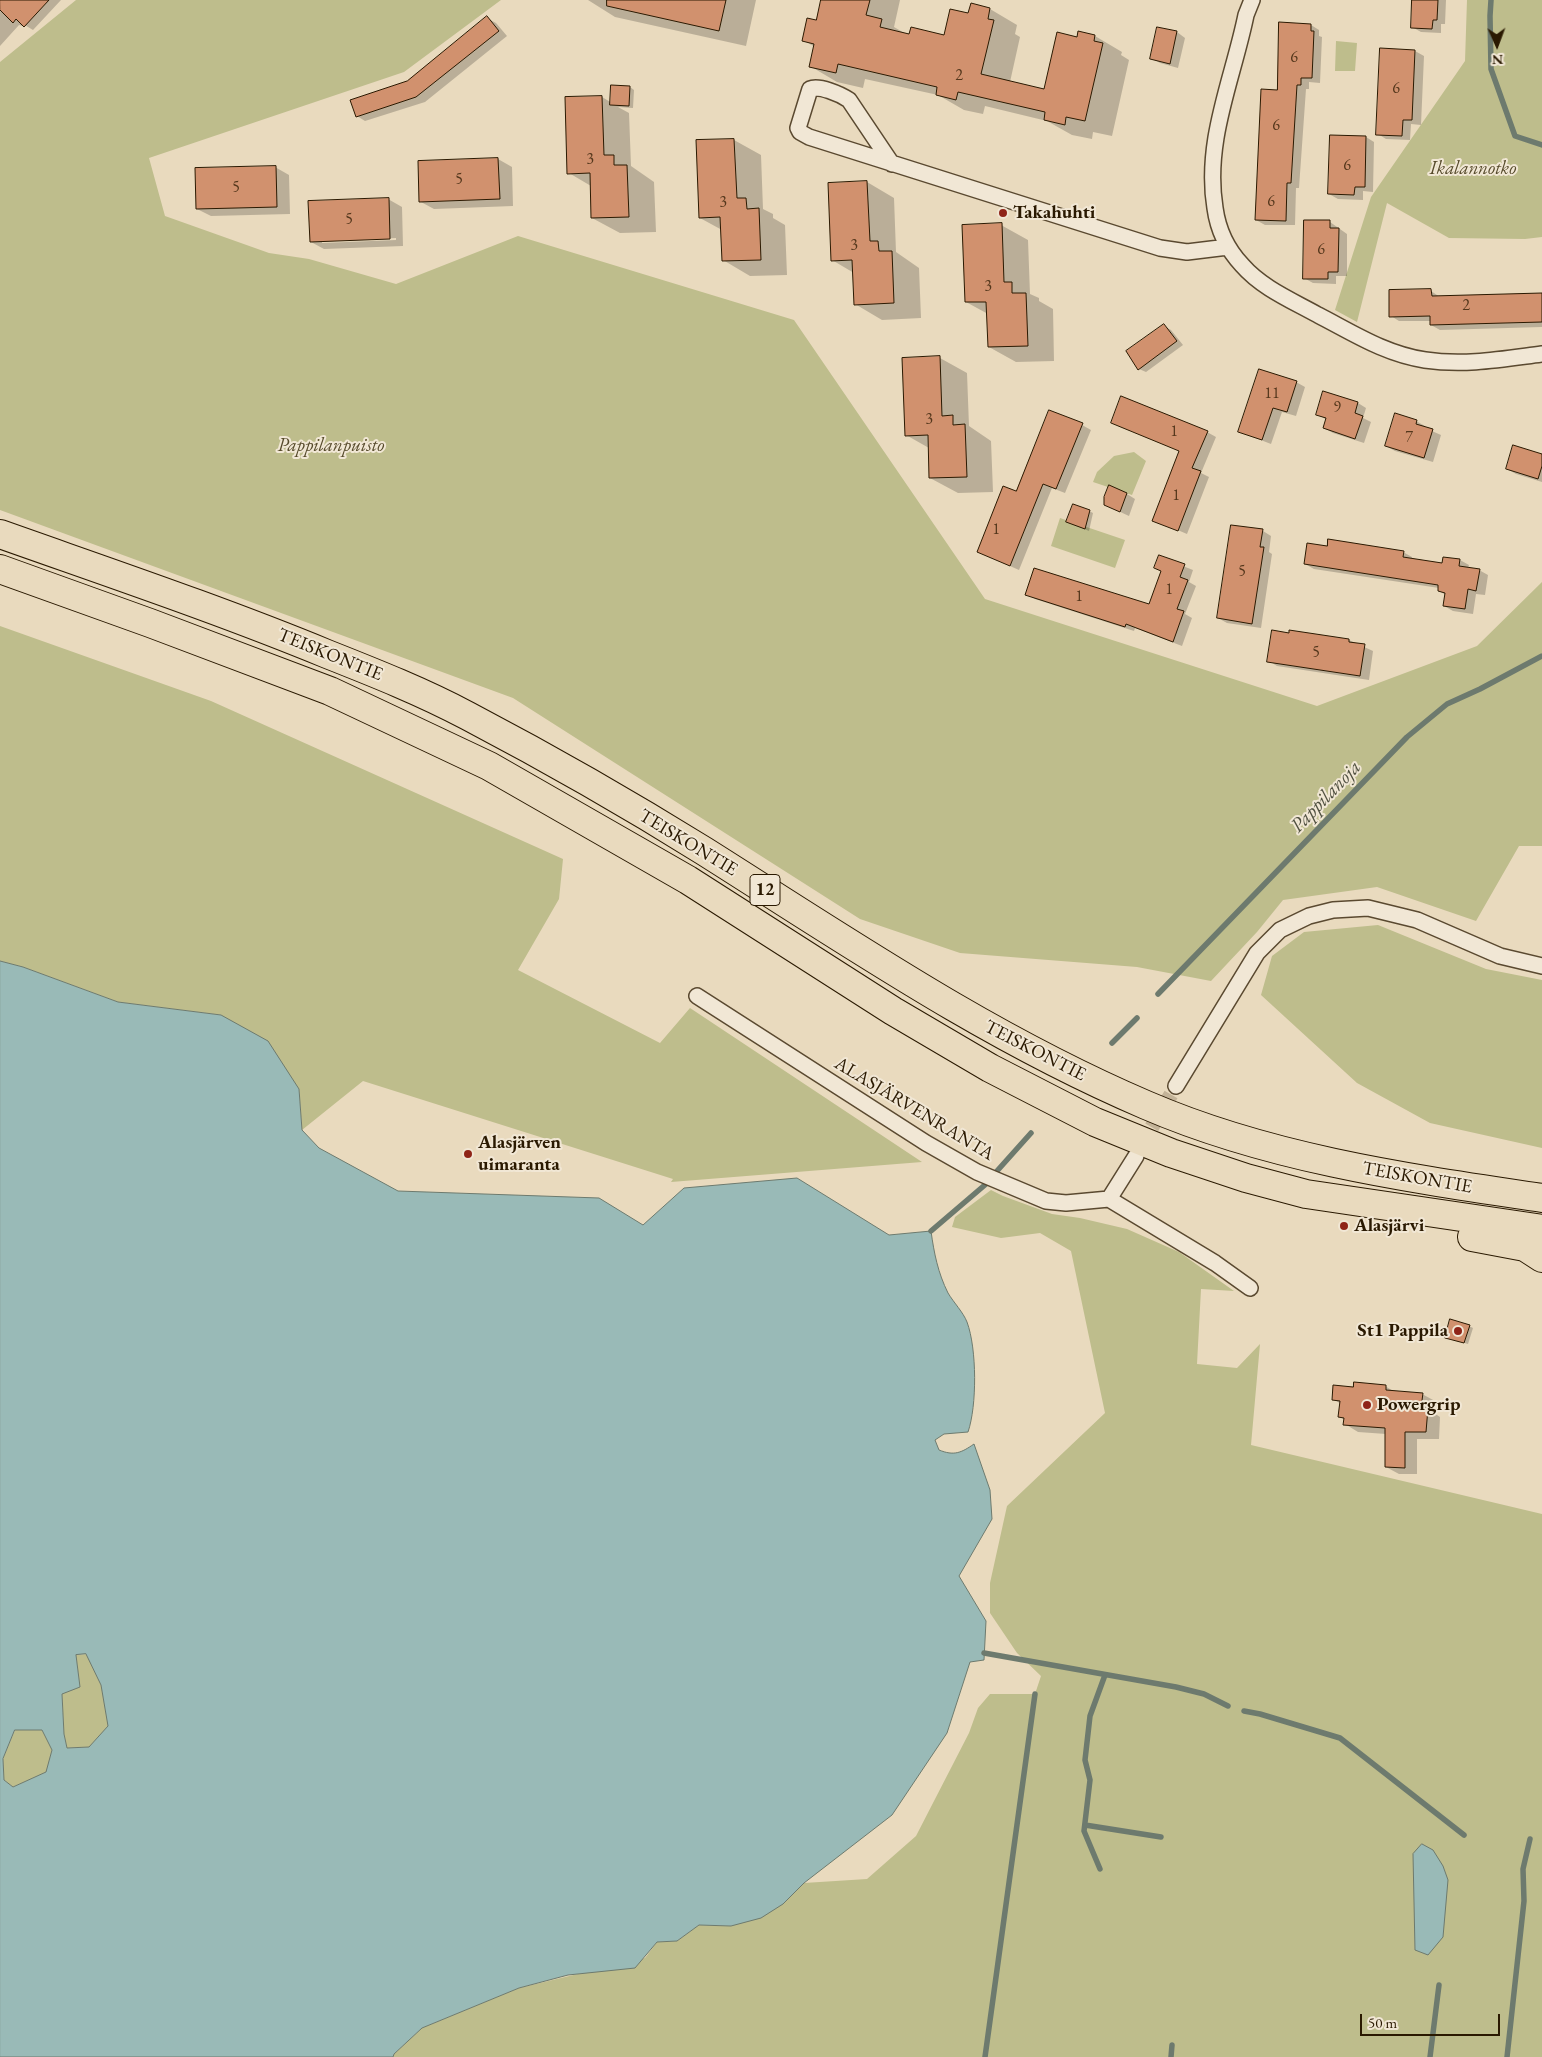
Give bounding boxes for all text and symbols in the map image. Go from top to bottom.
north arrow [1472,20,1522,70]
house number: 6 [1290,48,1298,68]
text: N [1492,51,1504,69]
house number: 2 [955,66,963,86]
house number: 6 [1392,79,1400,99]
house number: 6 [1272,116,1280,136]
house number: 3 [586,150,594,170]
house number: 6 [1343,156,1351,176]
park label: Ikalannotko [1430,158,1516,180]
house number: 5 [455,170,463,190]
house number: 5 [232,178,240,198]
house number: 6 [1267,192,1275,212]
house number: 3 [719,193,727,213]
place label: Takahuhti [1013,202,1095,224]
marker: Takahuhti [997,207,1009,219]
house number: 5 [345,210,353,230]
house number: 3 [850,236,858,256]
house number: 6 [1317,240,1325,260]
house number: 3 [984,277,992,297]
house number: 2 [1462,296,1470,316]
house number: 11 [1264,384,1280,404]
house number: 9 [1333,398,1341,418]
house number: 3 [925,410,933,430]
house number: 1 [1170,422,1178,442]
house number: 7 [1405,428,1413,448]
park label: Pappilanpuisto [278,435,384,457]
house number: 1 [1172,486,1180,506]
house number: 1 [992,520,1000,540]
house number: 5 [1238,562,1246,582]
house number: 1 [1165,580,1173,600]
house number: 1 [1075,587,1083,607]
street label: TEISKONTIE [274,624,386,686]
house number: 5 [1312,643,1320,663]
water label: Pappilanoja [1286,756,1366,838]
street label: TEISKONTIE [634,805,742,881]
road number: 12 [750,874,780,906]
street label: TEISKONTIE [980,1016,1090,1086]
street label: ALASJÄRVENRANTA [830,1052,998,1166]
place label: Alasjärven uimaranta [478,1132,561,1176]
marker: Alasjärven uimaranta [462,1148,474,1160]
street label: TEISKONTIE [1360,1157,1474,1199]
place label: Alasjärvi [1354,1215,1424,1237]
marker: Alasjärvi [1338,1220,1350,1232]
place label: St1 Pappila [1357,1320,1448,1342]
marker: St1 Pappila [1452,1325,1464,1337]
place label: Powergrip [1377,1394,1460,1416]
marker: Powergrip [1361,1399,1373,1411]
scale bar [1362,2004,1502,2036]
text: 50 m [1368,2013,1397,2032]

